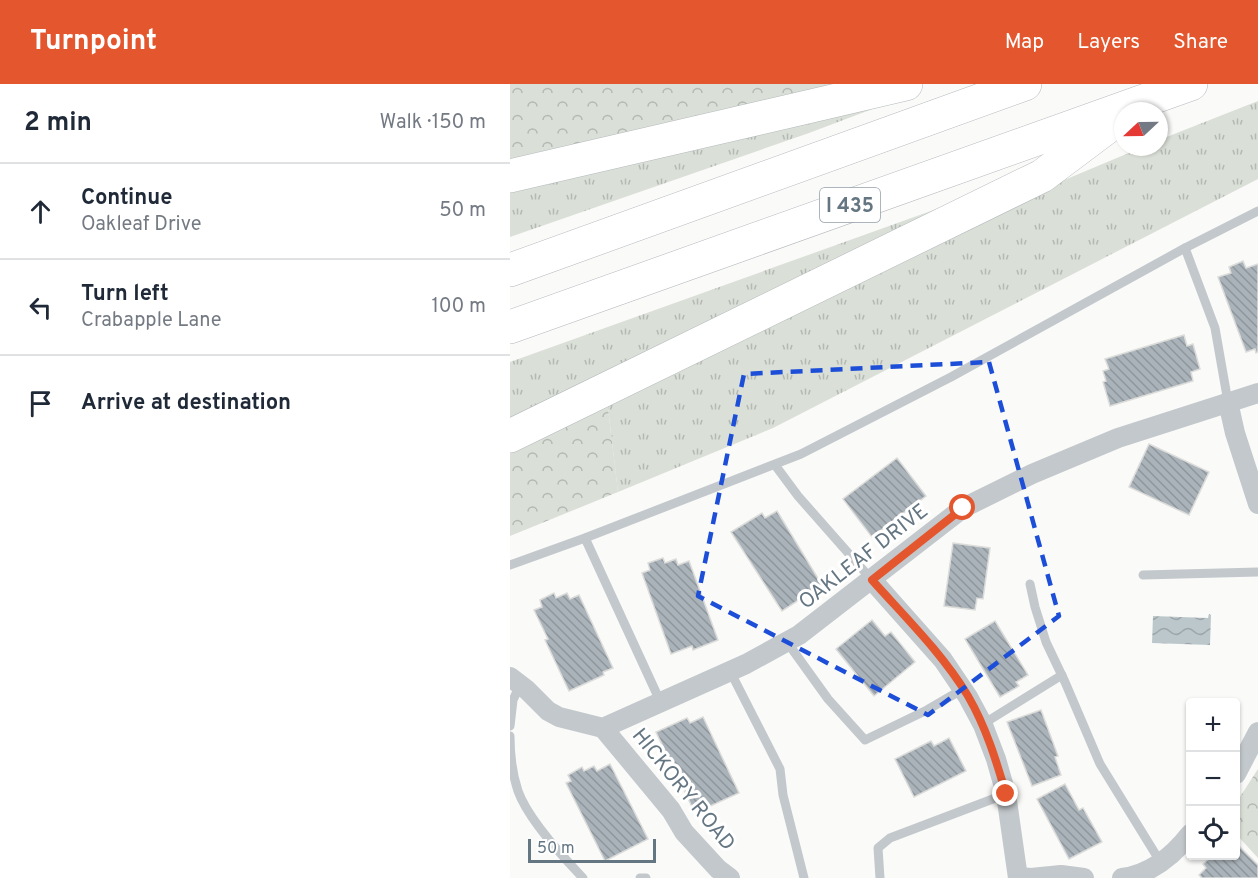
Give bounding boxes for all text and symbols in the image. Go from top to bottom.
text: Turnpoint [30,24,157,60]
text: Map [1005,29,1044,56]
text: Layers [1077,29,1140,56]
text: Share [1173,29,1228,56]
north arrow [1114,102,1168,156]
text: 2 min [24,107,92,140]
text: Walk · 150 m [380,110,486,136]
text: Continue [81,185,172,212]
road number: I 435 [820,188,880,222]
icon: ahead [24,195,57,228]
text: 50 m [439,198,486,224]
text: Oakleaf Drive [81,212,202,238]
text: Turn left [81,281,169,308]
icon: left [24,291,57,324]
text: 100 m [431,294,486,320]
text: Crabapple Lane [81,308,222,334]
icon: arrive [24,387,57,420]
text: Arrive at destination [81,390,291,417]
route start [949,494,975,520]
street label: OAKLEAF DRIVE [794,498,934,616]
map controls [1186,698,1240,860]
button: + [1186,698,1240,752]
street label: HICKORY ROAD [625,723,741,857]
button: − [1186,752,1240,806]
route end [992,780,1018,806]
button: locate [1186,806,1240,860]
scale bar [528,836,656,864]
text: 50 m [537,839,575,859]

